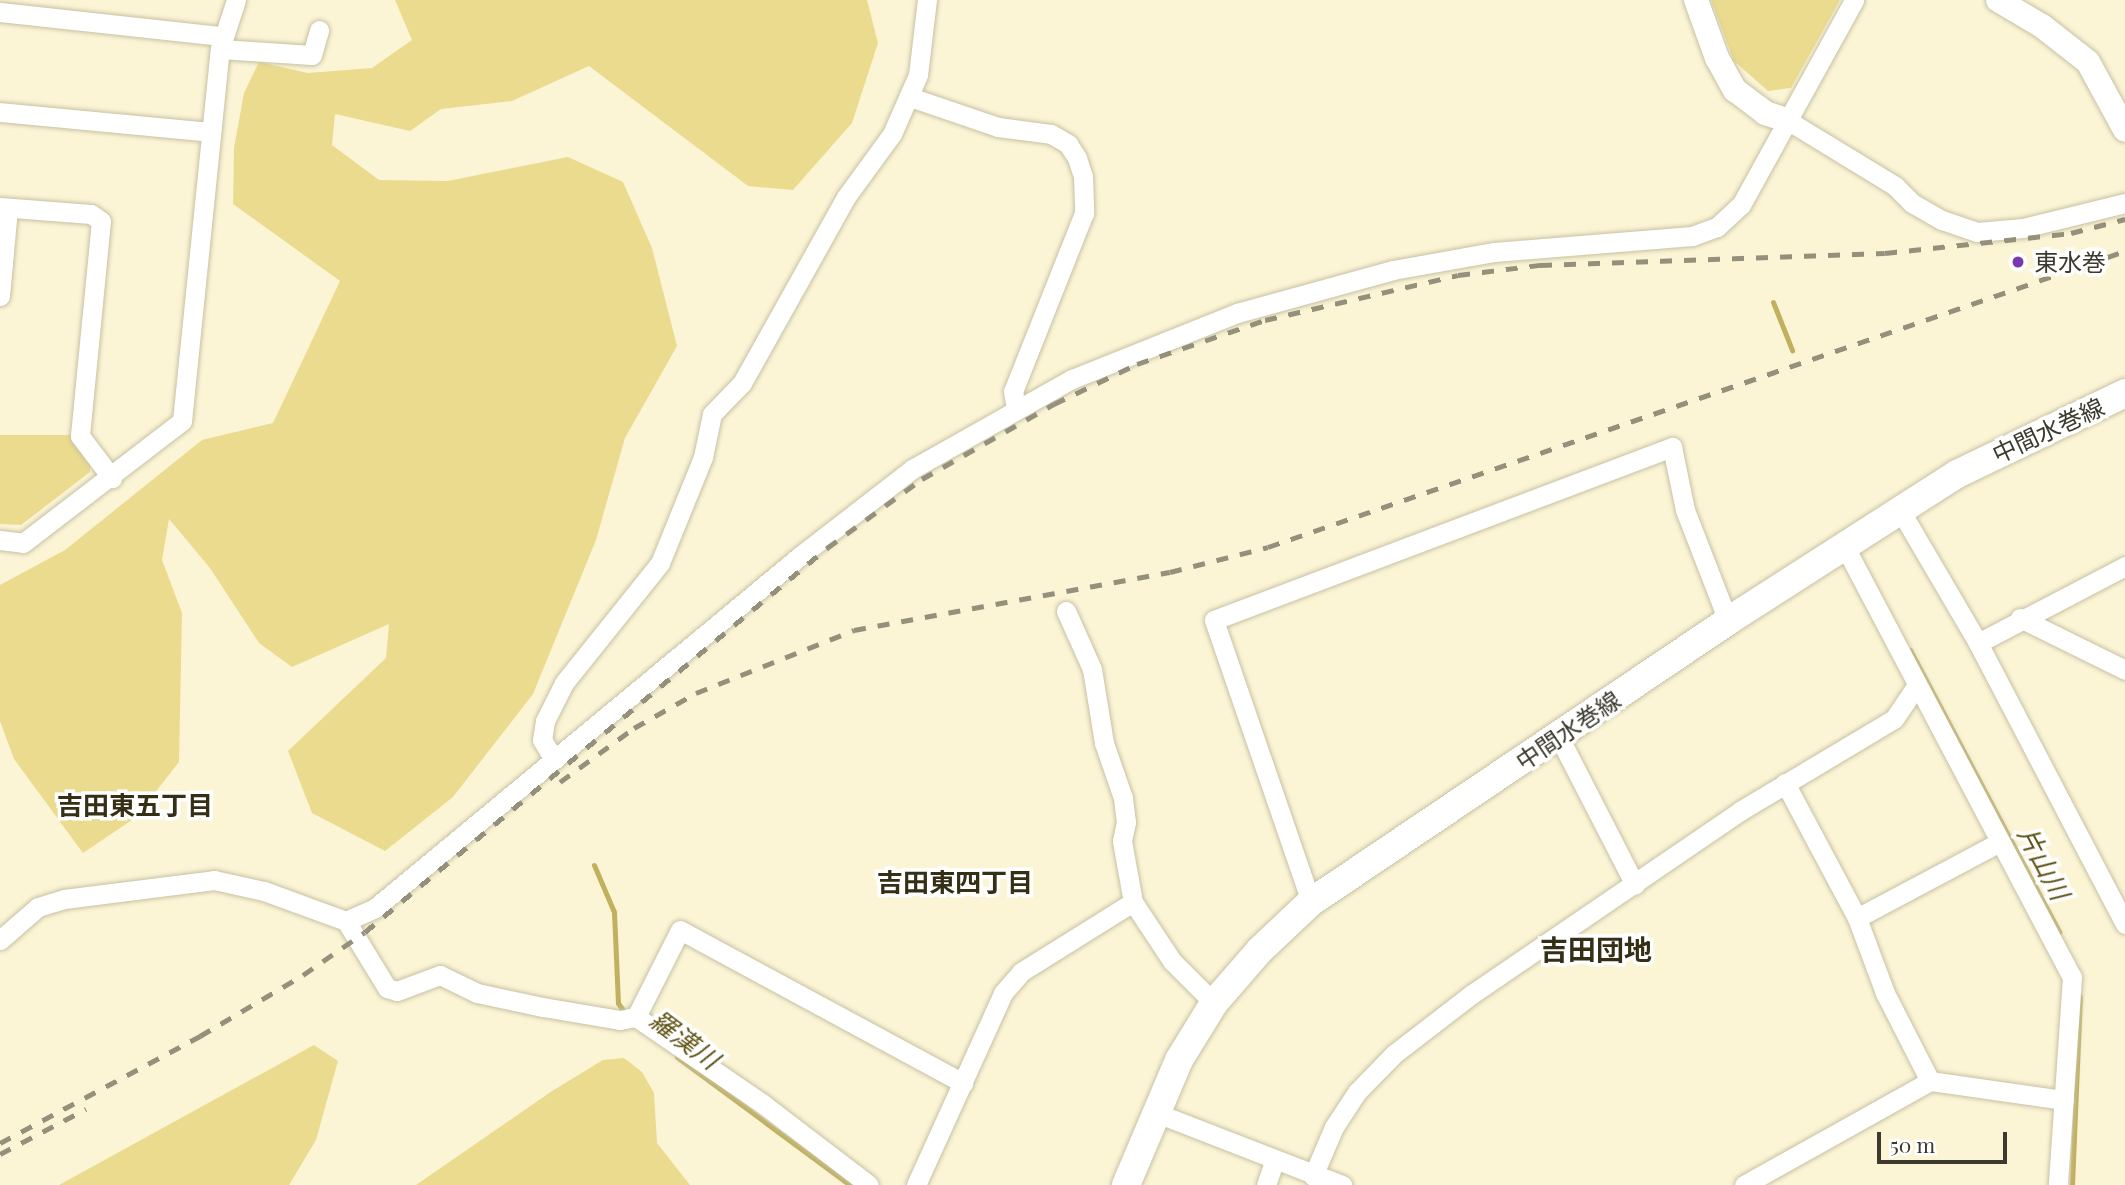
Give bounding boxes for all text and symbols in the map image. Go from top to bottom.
place label: 東水巻 [2034,248,2106,276]
marker: 東水巻 [2008,252,2028,272]
street label: 中間水巻線 [1988,392,2108,468]
street label: 中間水巻線 [1510,685,1626,775]
district label: 吉田東五丁目 [57,789,213,821]
water label: 片山川 [2012,821,2076,905]
district label: 吉田東四丁目 [877,866,1033,898]
district label: 吉田団地 [1540,932,1652,966]
water label: 羅漢川 [644,1003,726,1075]
scale bar [1880,1118,2010,1162]
text: 50 m [1890,1130,1935,1158]

